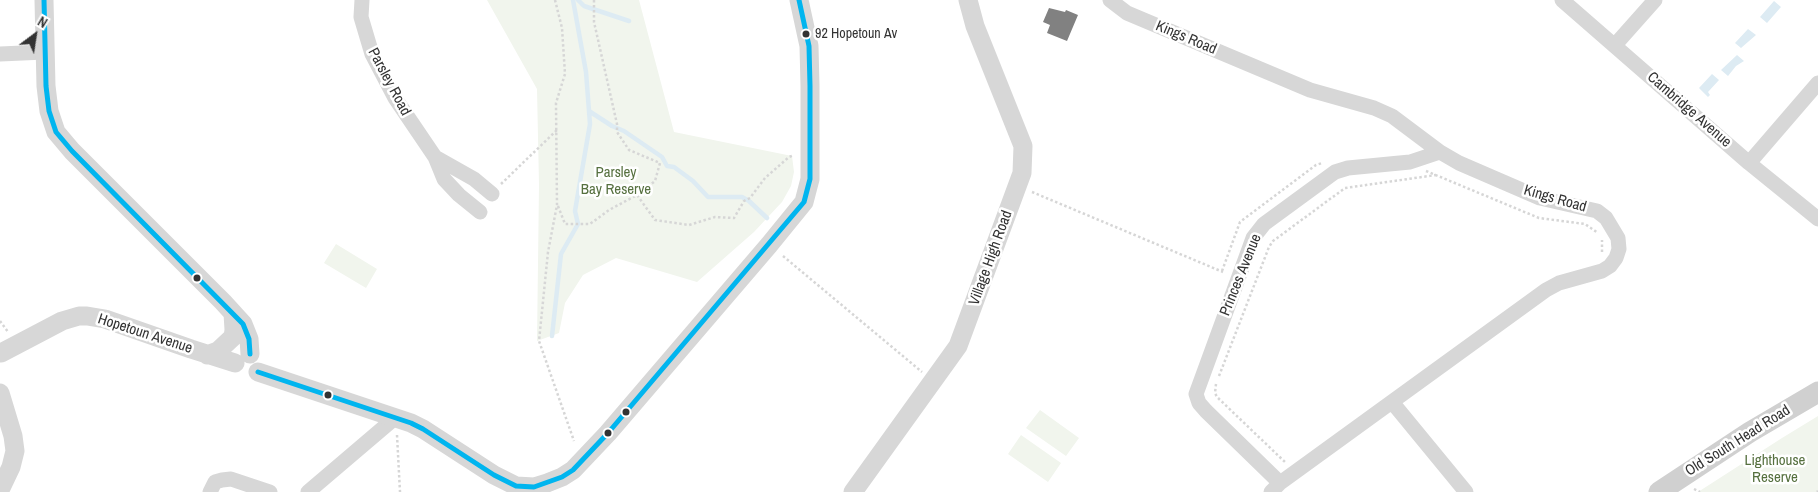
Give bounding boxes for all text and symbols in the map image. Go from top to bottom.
north arrow [10,10,60,60]
text: N [35,12,51,32]
street label: Kings Road [1153,17,1219,59]
place label: 92 Hopetoun Av [815,26,897,42]
marker: 92 Hopetoun Av [801,29,811,39]
street label: Parsley Road [364,45,414,119]
street label: Cambridge Avenue [1643,69,1735,151]
park label: Parsley Bay Reserve [581,164,651,199]
street label: Kings Road [1522,181,1588,217]
street label: Village High Road [966,208,1016,308]
street label: Princes Avenue [1216,231,1266,319]
unlabelled marker [192,273,202,283]
street label: Hopetoun Avenue [95,310,195,358]
unlabelled marker [323,390,333,400]
street label: Old South Head Road [1682,401,1794,481]
unlabelled marker [621,407,631,417]
unlabelled marker [603,428,613,438]
park label: Lighthouse Reserve [1745,452,1805,487]

